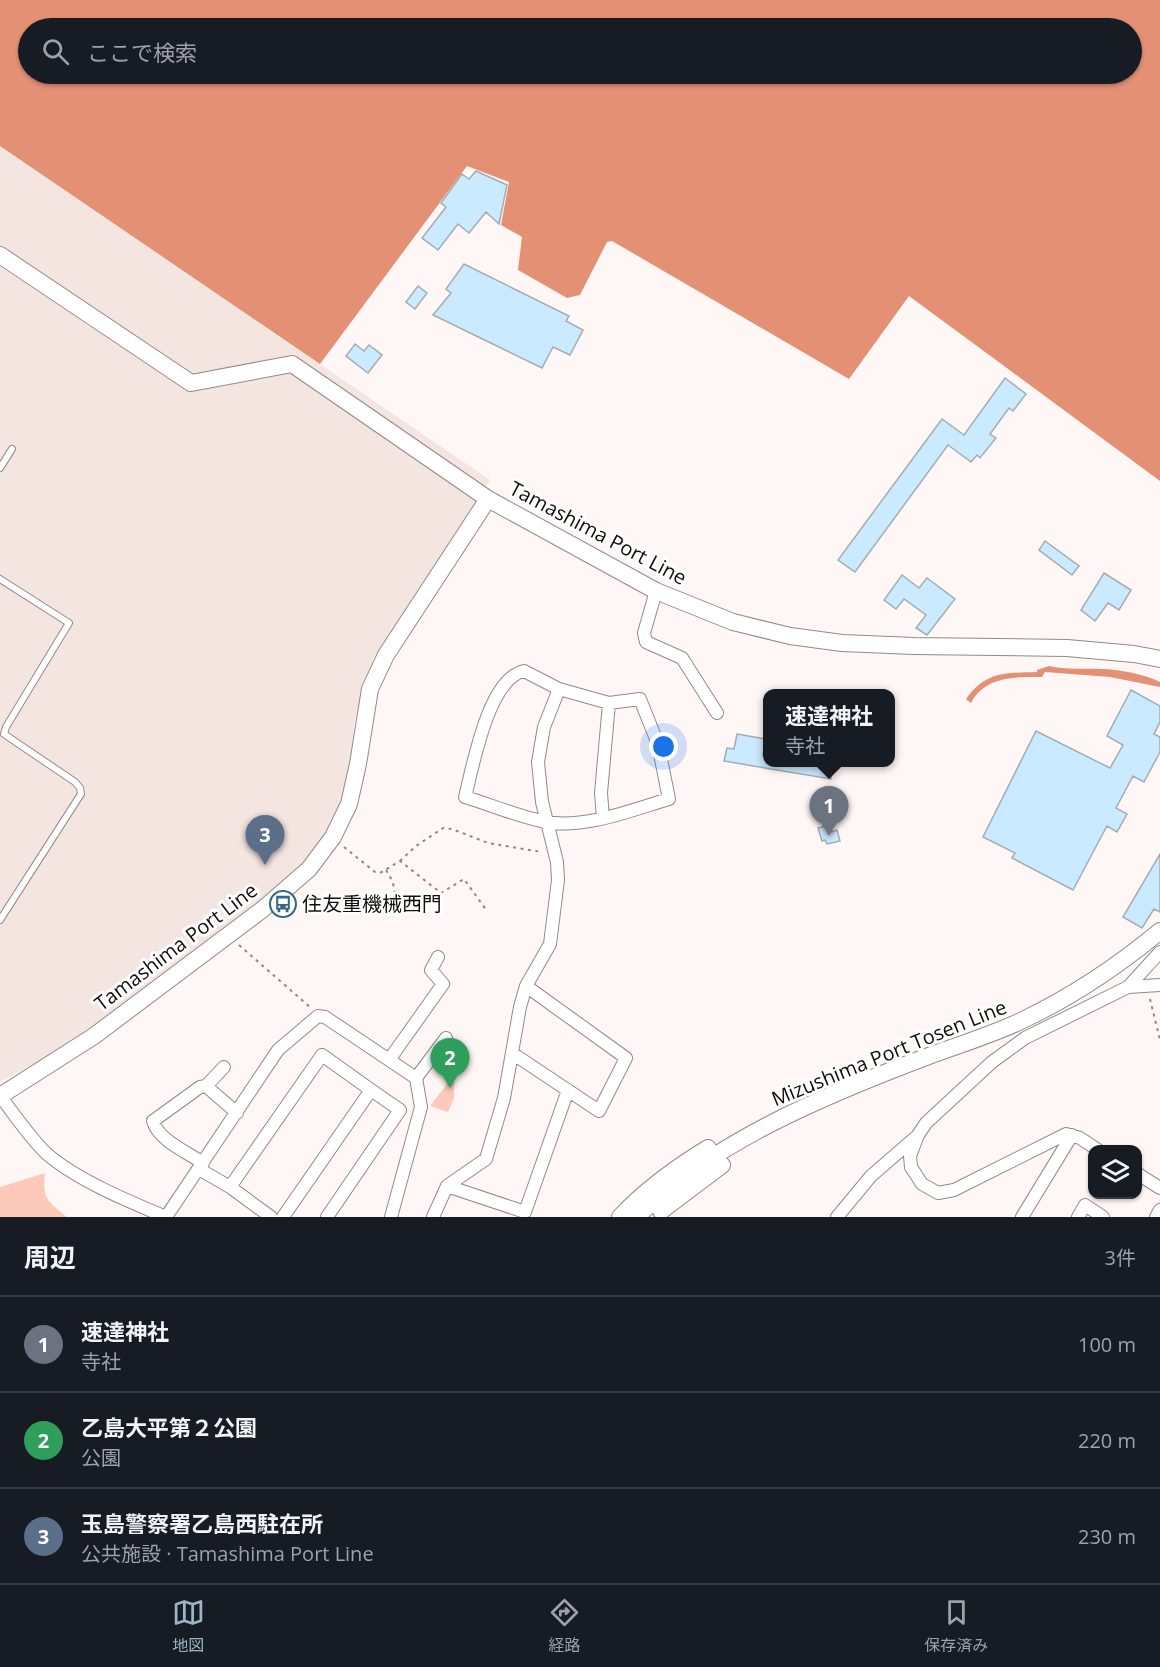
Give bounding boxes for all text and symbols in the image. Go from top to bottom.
search box [18,18,1142,84]
icon: search [39,35,72,68]
text: ここで検索 [87,37,197,67]
street label: Tamashima Port Line [505,474,692,591]
popup [763,689,895,767]
text: 速達神社 [785,700,873,730]
your location [649,732,678,761]
text: 寺社 [785,732,825,759]
pin: 1 [810,786,848,836]
pin: 3 [246,816,284,865]
street label: Tamashima Port Line [89,877,262,1017]
bus stop icon: 住友重機械西門 [268,889,298,919]
place label: 住友重機械西門 [302,890,442,917]
street label: Mizushima Port Tosen Line [767,993,1010,1112]
pin: 2 [430,1038,470,1088]
map controls [1088,1145,1142,1199]
button: layers [1088,1145,1142,1199]
text: 周辺 [24,1239,76,1275]
text: 3件 [1105,1244,1136,1271]
text: 速達神社 [81,1316,169,1346]
text: 1 [38,1331,49,1358]
text: 100 m [1078,1331,1136,1358]
text: 寺社 [81,1348,121,1375]
text: 乙島大平第２公園 [81,1412,257,1442]
text: 2 [38,1427,49,1454]
text: 220 m [1078,1427,1136,1454]
text: 公園 [81,1444,121,1471]
text: 玉島警察署乙島西駐在所 [81,1508,323,1538]
text: 3 [38,1523,49,1550]
text: 230 m [1078,1523,1136,1550]
text: 公共施設 · Tamashima Port Line [81,1540,374,1567]
tab: 地図 [172,1596,205,1656]
tab: 経路 [548,1596,581,1656]
tab: 保存済み [924,1596,988,1656]

